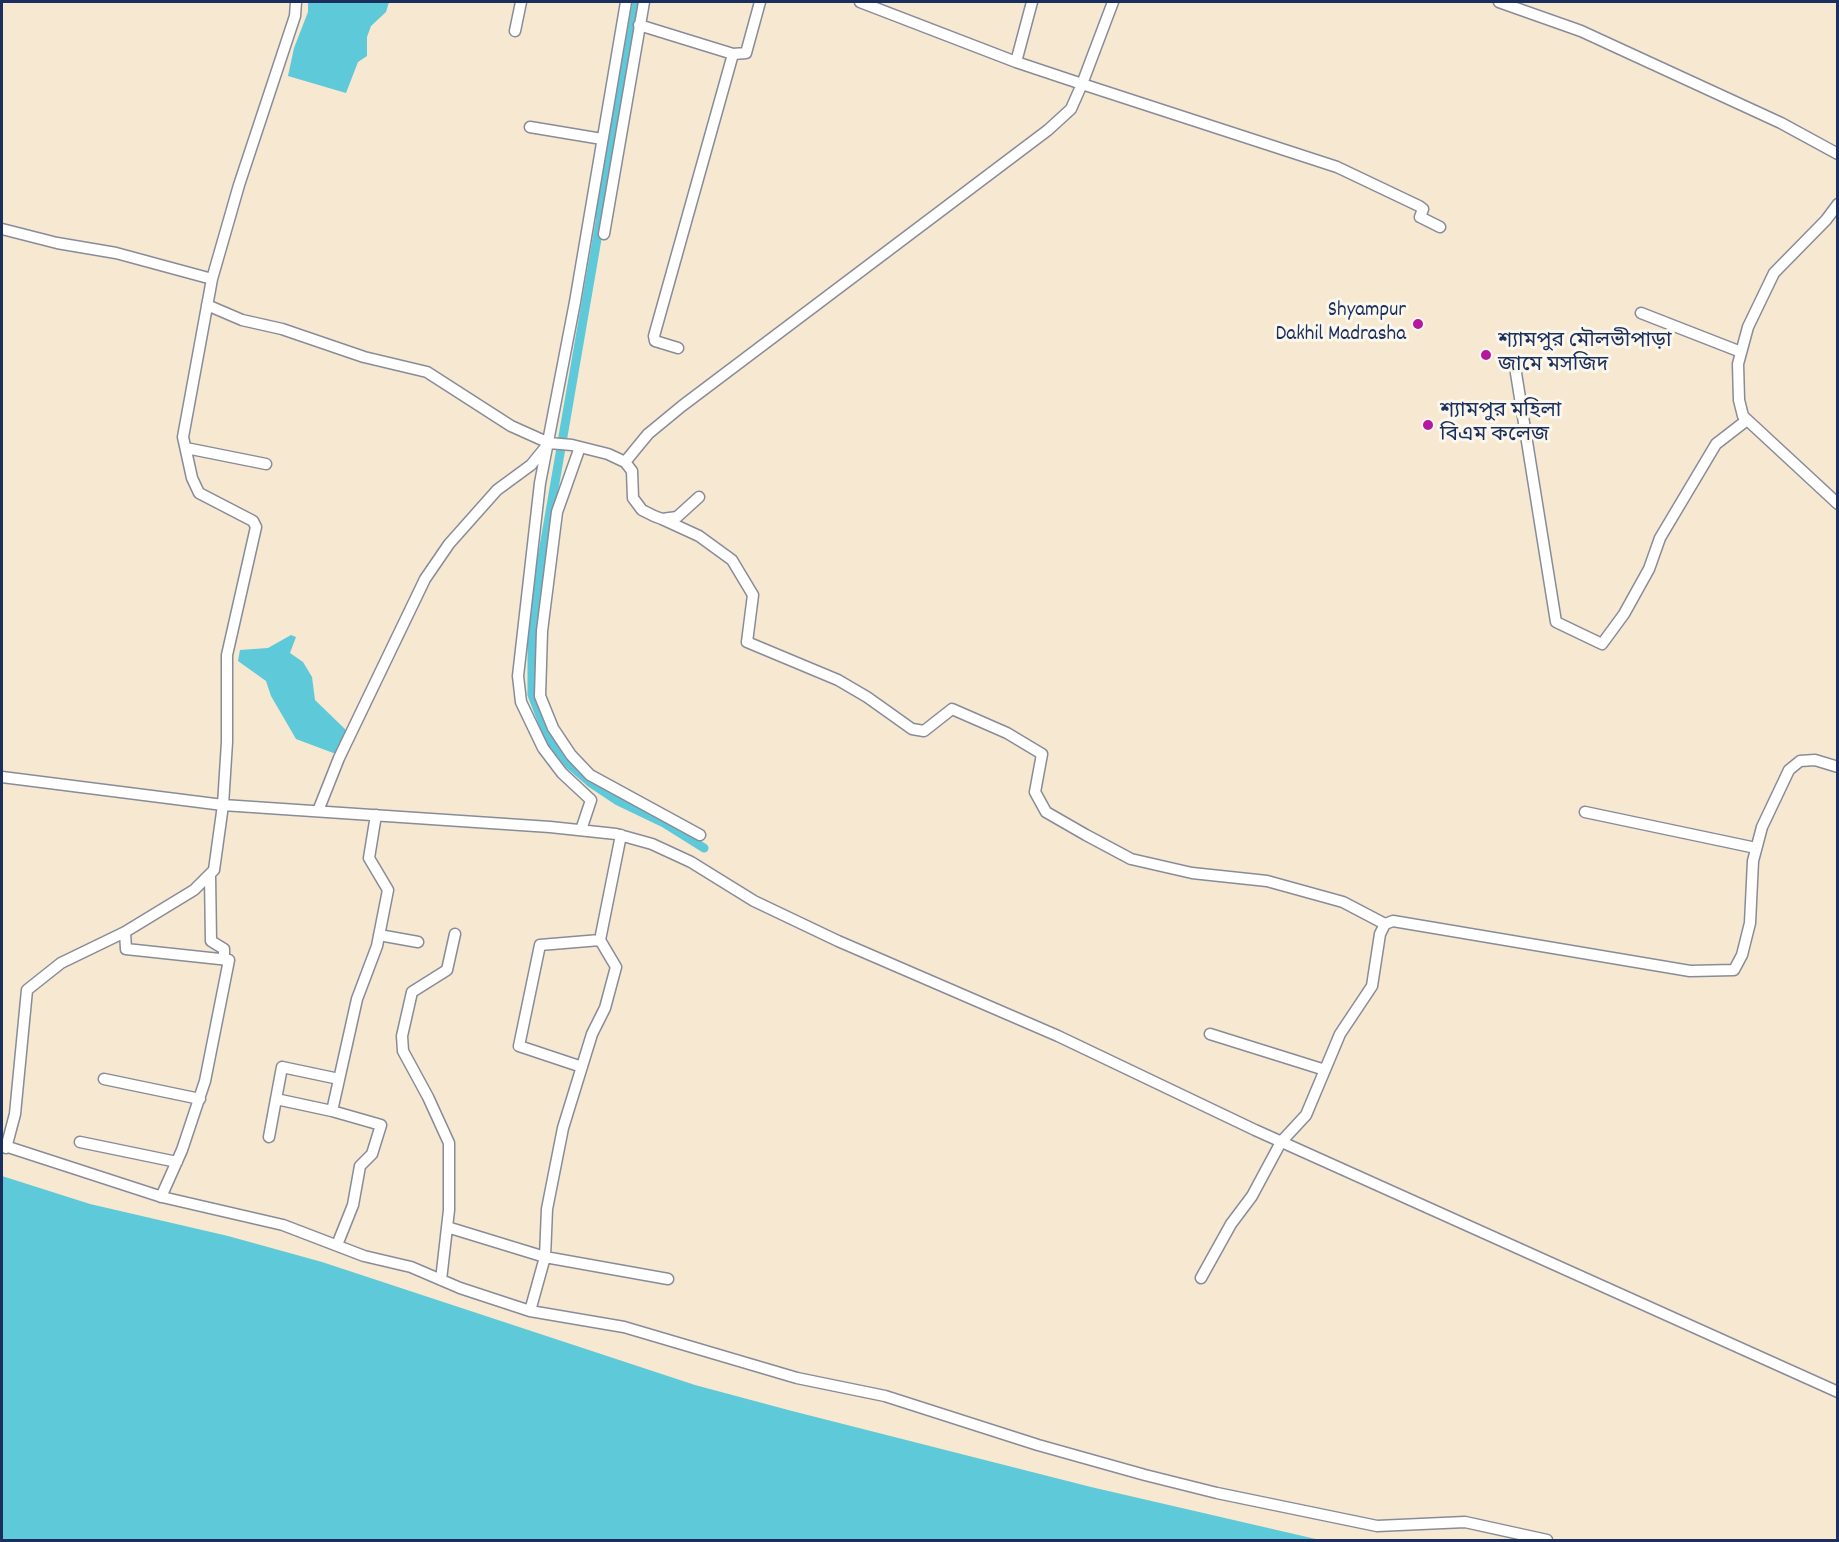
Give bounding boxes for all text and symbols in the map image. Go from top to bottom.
place label: Shyampur Dakhil Madrasha [1275,299,1406,349]
marker: Shyampur Dakhil Madrasha [1411,317,1425,331]
place label: শ্যামপুর মৌলভীপাড়া জামে মসজিদ [1498,330,1672,380]
marker: শ্যামপুর মৌলভীপাড়া জামে মসজিদ [1479,348,1493,362]
place label: শ্যামপুর মহিলা বিএম কলেজ [1440,400,1561,450]
marker: শ্যামপুর মহিলা বিএম কলেজ [1421,418,1435,432]

